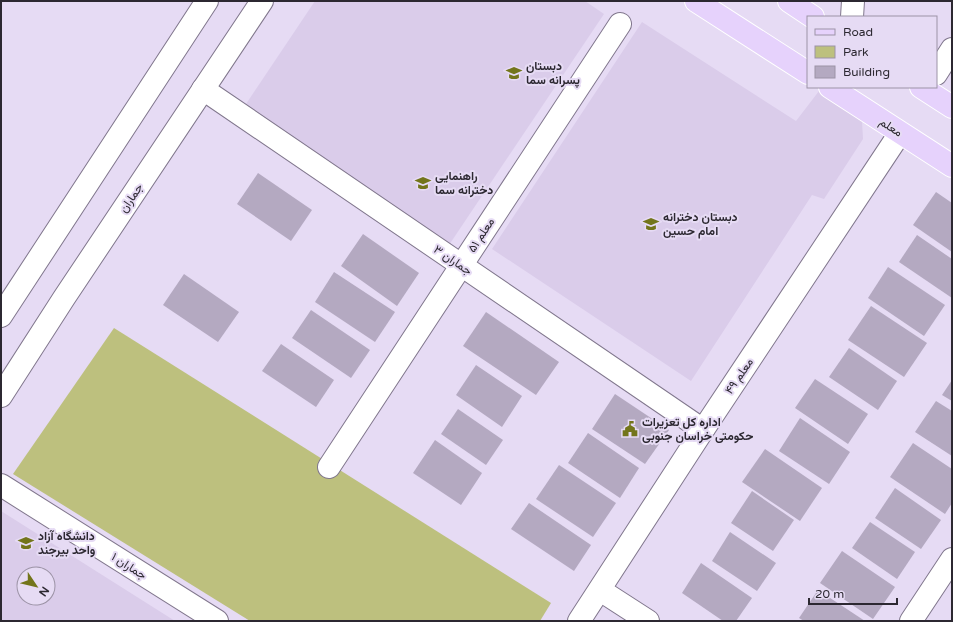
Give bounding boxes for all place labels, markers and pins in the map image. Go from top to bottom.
place label: دبستان پسرانه سما [526,59,580,88]
school or university icon: دبستان پسرانه سما [505,64,523,82]
place label: راهنمایی دخترانه سما [435,169,493,198]
school or university icon: راهنمایی دخترانه سما [414,174,432,192]
place label: دبستان دخترانه امام حسین [663,210,738,239]
school or university icon: دبستان دخترانه امام حسین [642,215,660,233]
place label: اداره کل تعزیرات حکومتی خراسان جنوبی [642,415,753,444]
public building icon: اداره کل تعزیرات حکومتی خراسان جنوبی [621,420,639,438]
place label: دانشگاه آزاد واحد بیرجند [38,529,96,558]
school or university icon: دانشگاه آزاد واحد بیرجند [17,534,35,552]

